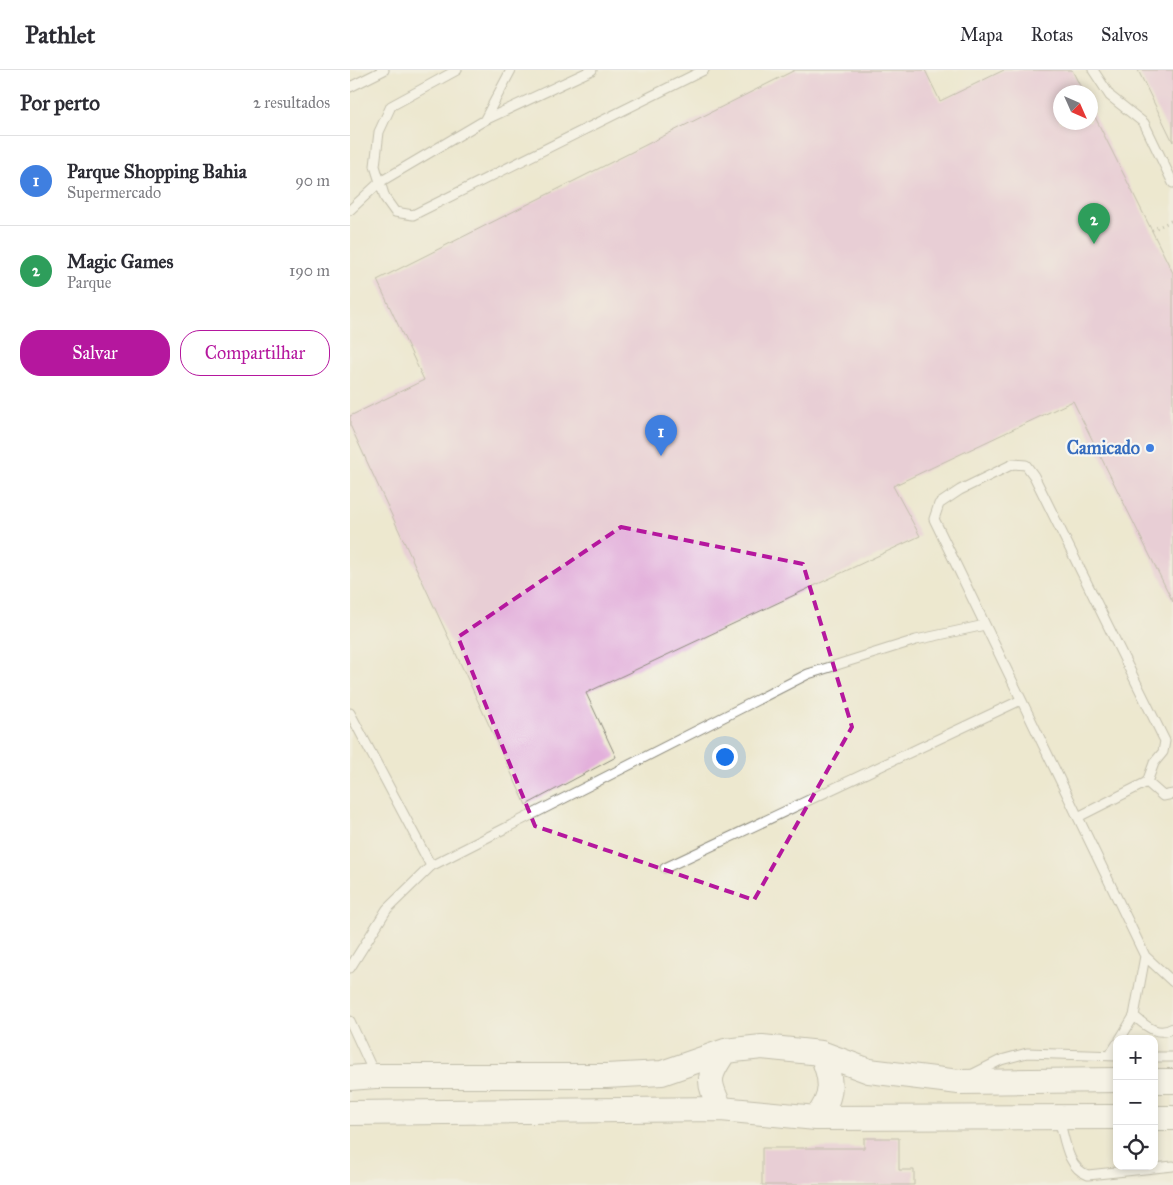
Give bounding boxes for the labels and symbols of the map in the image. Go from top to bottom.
north arrow [1053,85,1098,130]
pin: 2 [1078,203,1110,244]
pin: 1 [645,415,677,456]
place label: Camicado [1067,437,1140,459]
marker: Camicado [1144,442,1156,454]
your location [712,744,738,770]

